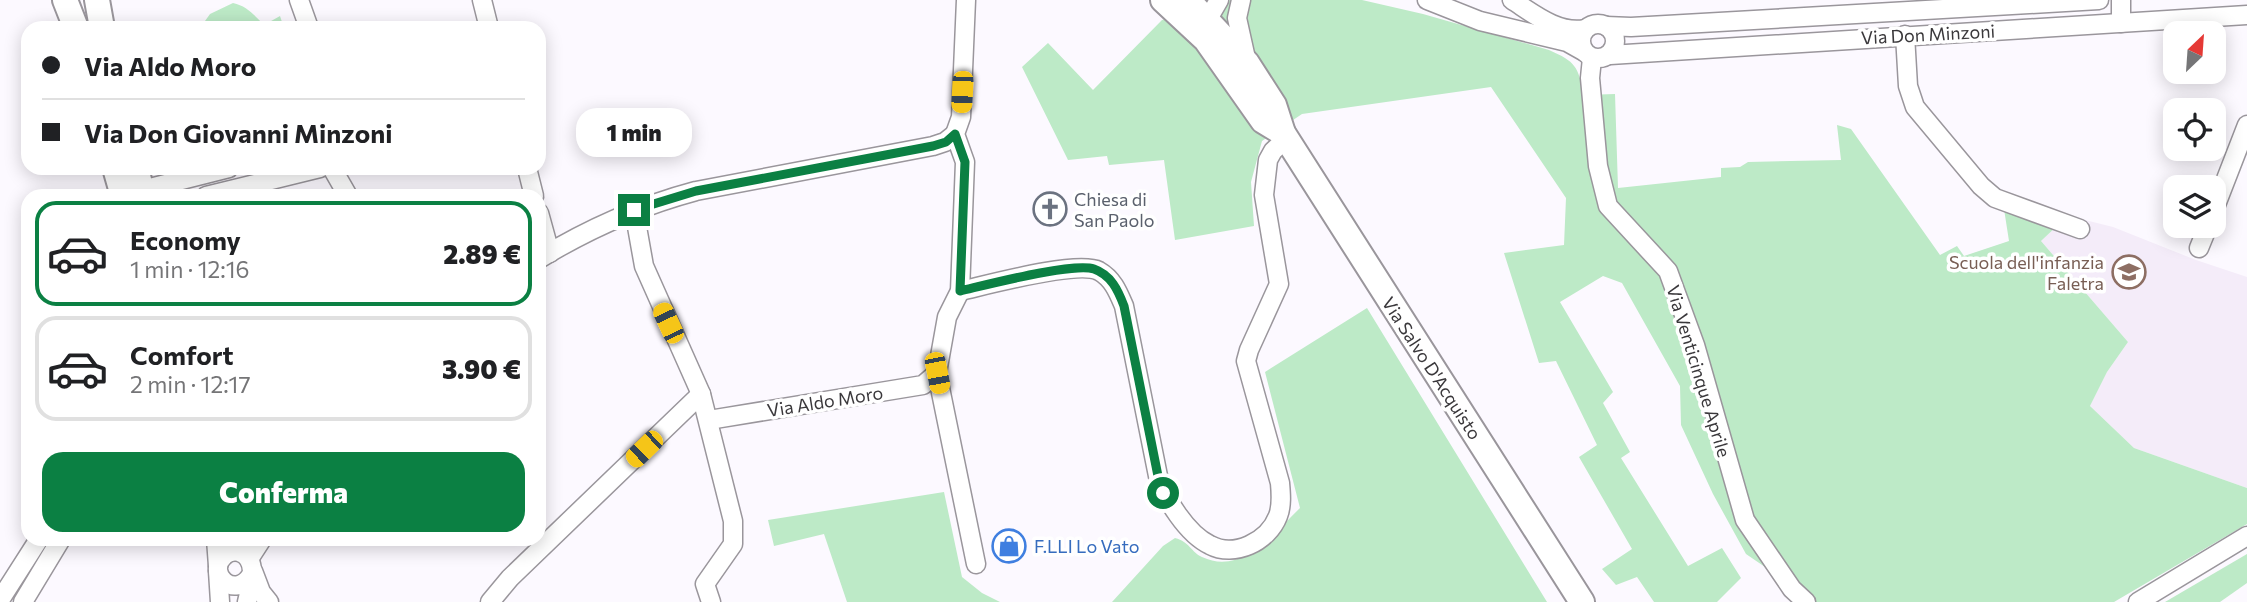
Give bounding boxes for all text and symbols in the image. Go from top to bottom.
street label: Via Don Minzoni [1860,19,1996,49]
north arrow [2163,21,2226,84]
map controls [2163,21,2226,238]
text: Via Aldo Moro [84,50,256,81]
car [951,70,974,114]
button: locate [2163,98,2226,161]
callout: 1 min [576,108,692,158]
text: Via Don Giovanni Minzoni [84,117,392,148]
text: 1 min [606,118,662,146]
button: layers [2163,175,2226,238]
place label: Chiesa di San Paolo [1074,188,1155,231]
church icon: Chiesa di San Paolo [1031,190,1069,228]
route end [618,194,650,226]
icon: car [46,222,109,285]
text: Economy [130,224,241,255]
text: 2.89 € [443,238,521,269]
place label: Scuola dell'infanzia Faletra [1949,251,2104,294]
school or university icon: Scuola dell'infanzia Faletra [2110,253,2148,291]
text: 1 min · 12:16 [130,255,249,283]
street label: Via Venticinque Aprile [1662,282,1736,460]
street label: Via Salvo D'Acquisto [1378,293,1486,443]
car [650,300,687,346]
icon: car [46,337,109,400]
text: Comfort [130,339,233,370]
car [923,350,952,396]
text: 3.90 € [442,353,521,384]
text: 2 min · 12:17 [130,370,251,398]
street label: Via Aldo Moro [765,381,885,421]
car [622,427,667,471]
button: Conferma [42,452,525,532]
route start [1147,477,1179,509]
shop icon: F.LLI Lo Vato [990,527,1028,565]
place label: F.LLI Lo Vato [1034,535,1139,557]

